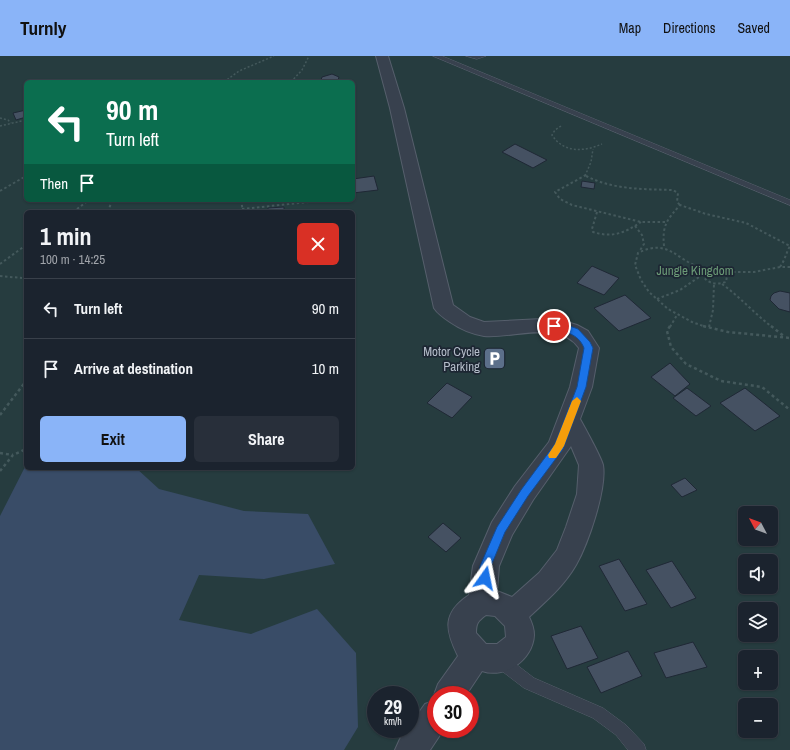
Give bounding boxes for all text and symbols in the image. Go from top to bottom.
text: Turnly [20,15,66,41]
text: Map [619,19,641,37]
text: Directions [663,19,715,37]
text: Saved [737,19,770,37]
text: 90 m [106,91,158,129]
icon: left [40,96,92,148]
text: Turn left [106,127,159,152]
icon: arrive [76,172,98,194]
text: Then [40,173,68,194]
text: 1 min [40,220,91,252]
button: close [297,223,339,265]
text: 100 m · 14:25 [40,251,105,268]
park label: Jungle Kingdom [656,262,734,279]
icon: left [40,298,62,320]
text: Turn left [74,298,122,319]
text: 90 m [312,298,339,319]
pin [537,309,571,343]
icon: arrive [543,315,565,337]
place label: Motor Cycle Parking [423,343,480,375]
parking icon: Motor Cycle Parking [482,345,508,371]
icon: arrive [40,358,62,380]
text: Arrive at destination [74,358,193,379]
text: 10 m [312,358,339,379]
button: Exit [40,416,186,462]
button: Share [194,416,339,462]
north arrow [738,506,778,546]
map controls [738,506,778,738]
button: sound [738,554,778,594]
position arrow [464,557,506,599]
button: layers [738,602,778,642]
button: + [738,650,778,690]
speed limit sign: 30 [427,686,479,738]
text: 29 [384,693,402,720]
button: − [738,698,778,738]
text: km/h [384,715,402,728]

